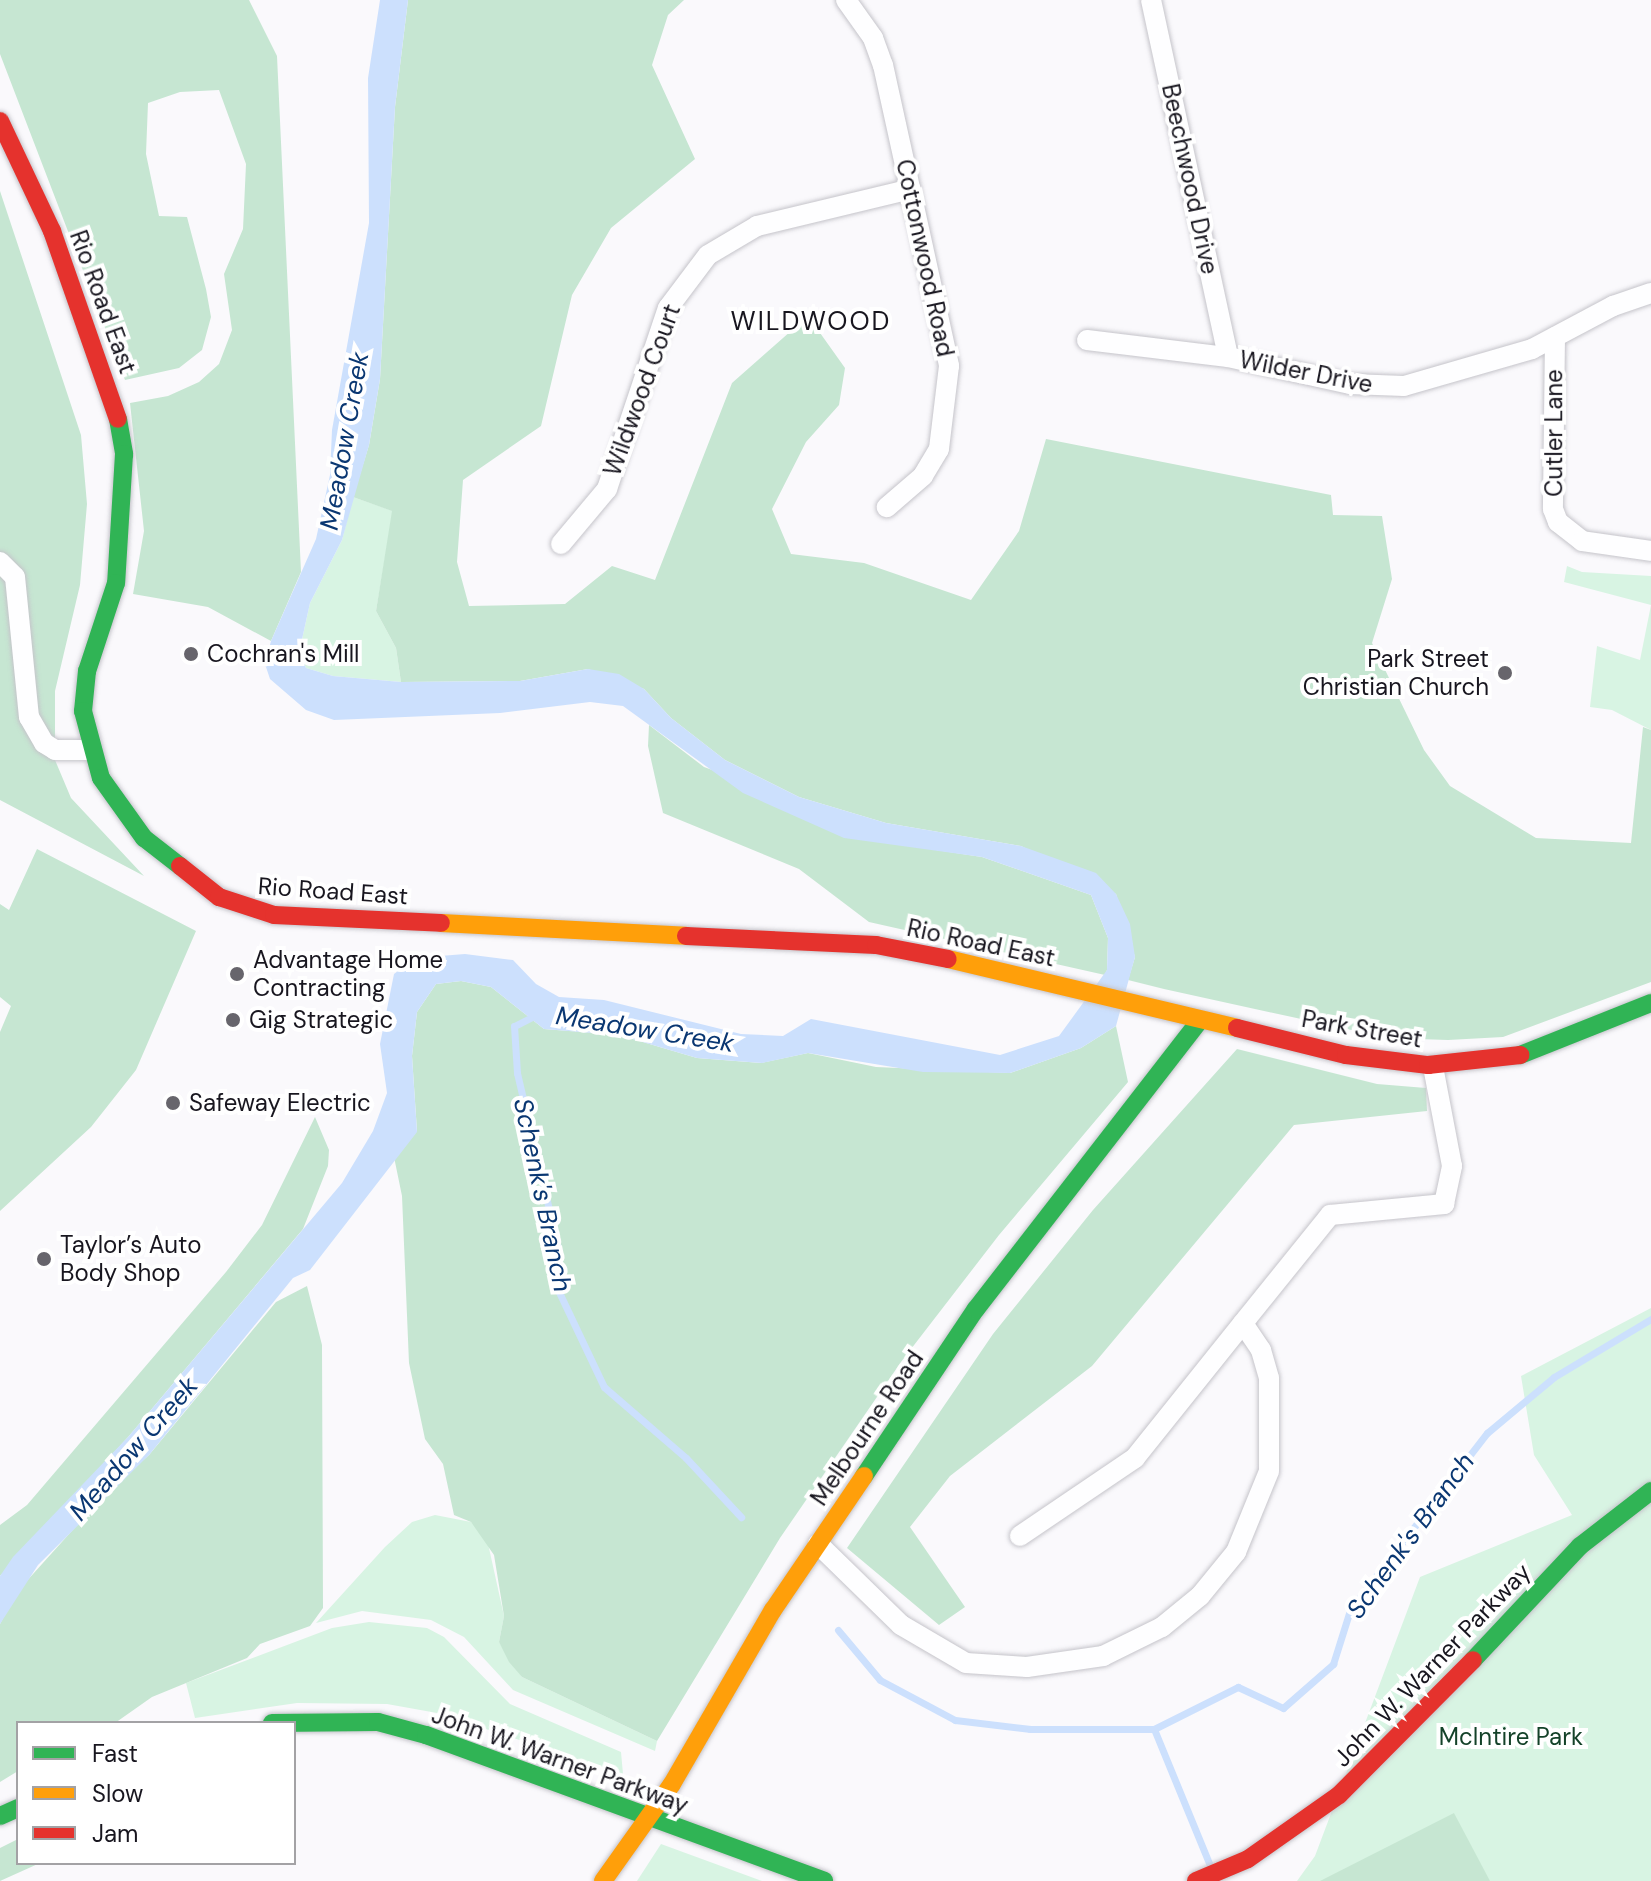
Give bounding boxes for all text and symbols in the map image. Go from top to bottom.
street label: Beechwood Drive [1156,81,1224,277]
street label: Cottonwood Road [890,157,960,359]
street label: Rio Road East [64,226,142,378]
street label: Wildwood Court [598,300,686,480]
district label: WILDWOOD [731,306,891,338]
street label: Wilder Drive [1237,345,1375,399]
water label: Meadow Creek [314,350,376,532]
street label: Cutler Lane [1540,369,1568,497]
place label: Cochran's Mill [207,640,359,668]
marker: Cochran's Mill [182,645,200,663]
place label: Park Street Christian Church [1303,645,1489,701]
marker: Park Street Christian Church [1496,664,1514,682]
street label: Rio Road East [257,871,409,911]
street label: Rio Road East [904,913,1058,973]
place label: Advantage Home Contracting [253,946,443,1002]
marker: Advantage Home Contracting [228,965,246,983]
water label: Meadow Creek [554,1000,736,1060]
street label: Park Street [1300,1004,1424,1054]
place label: Gig Strategic [249,1006,393,1034]
marker: Gig Strategic [224,1011,242,1029]
place label: Safeway Electric [189,1089,371,1117]
marker: Safeway Electric [164,1094,182,1112]
water label: Schenk's Branch [506,1095,578,1295]
place label: Taylor’s Auto Body Shop [60,1231,201,1287]
marker: Taylor’s Auto Body Shop [35,1250,53,1268]
street label: Melbourne Road [805,1345,929,1511]
water label: Meadow Creek [63,1371,205,1527]
water label: Schenk's Branch [1340,1447,1482,1625]
street label: John W. Warner Parkway [1328,1558,1536,1772]
street label: John W. Warner Parkway [428,1700,692,1820]
legend [16,1721,296,1865]
park label: McIntire Park [1439,1723,1583,1751]
text: Fast [92,1738,138,1769]
text: Slow [92,1778,143,1809]
text: Jam [92,1818,138,1849]

